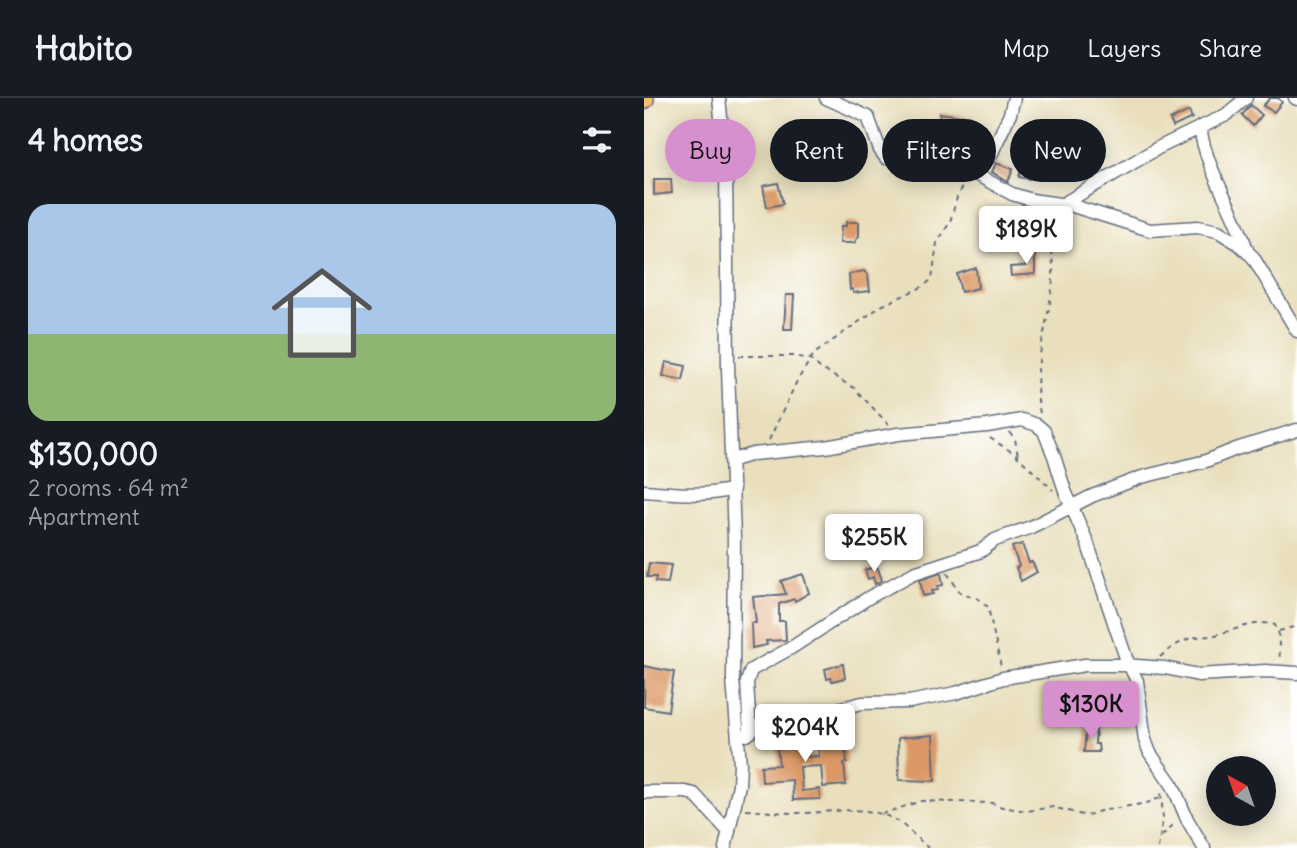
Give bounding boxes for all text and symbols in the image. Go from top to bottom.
text: Habito [35,27,133,69]
text: Map [1003,33,1049,63]
text: Layers [1087,33,1161,63]
text: Share [1199,33,1262,63]
chip: Buy [665,119,756,182]
chip: Rent [770,119,868,182]
chip: Filters [882,119,996,182]
chip: New [1010,119,1106,182]
text: 4 homes [28,121,143,159]
icon: filters [578,121,616,159]
pin: $189K [977,206,1075,266]
text: $189K [995,214,1057,243]
icon: home [259,250,385,376]
text: $130,000 [28,435,158,473]
text: 2 rooms · 64 m² [28,473,189,502]
text: Apartment [28,502,140,531]
pin: $255K [825,514,923,574]
text: $255K [841,522,907,551]
pin: $130K [1042,682,1140,741]
text: $130K [1059,689,1123,718]
pin: $204K [756,704,854,764]
text: $204K [771,712,839,741]
north arrow [1206,756,1276,826]
map controls [1206,756,1276,826]

